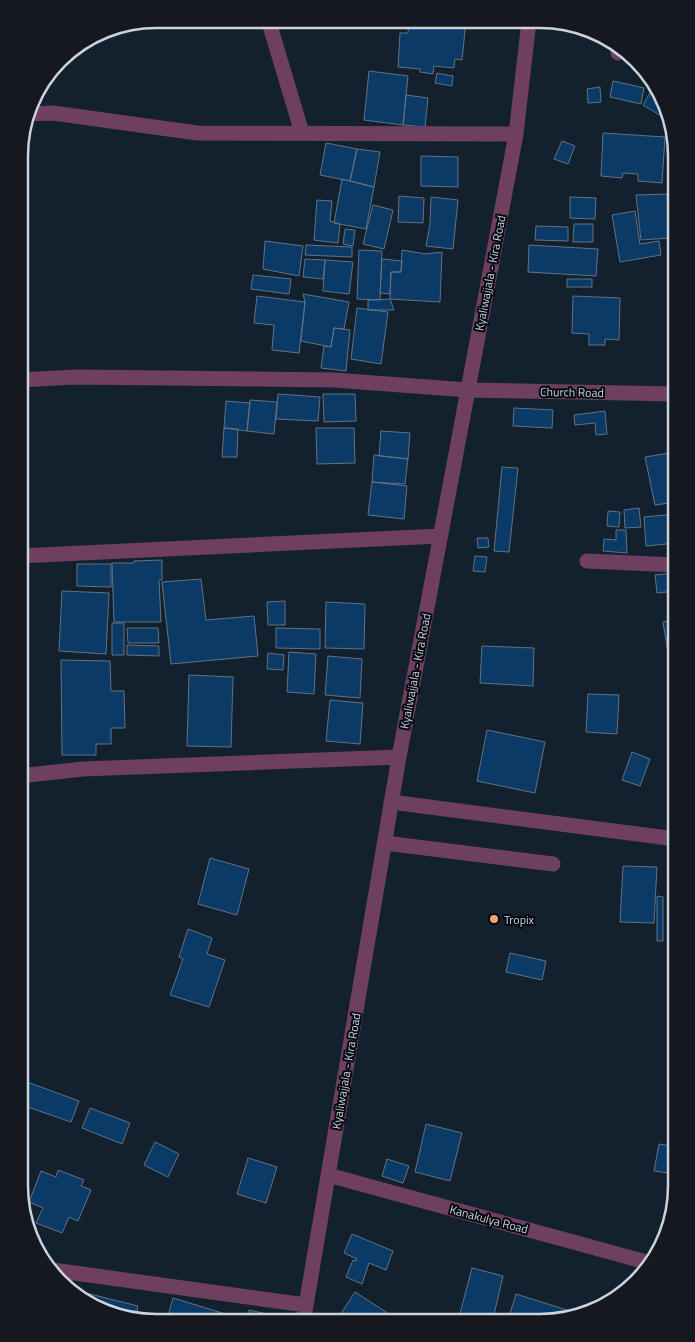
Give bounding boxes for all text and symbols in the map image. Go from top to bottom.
street label: Kyaliwajjala - Kira Road [469,213,511,333]
street label: Church Road [540,382,604,402]
street label: Kyaliwajjala - Kira Road [394,611,436,731]
place label: Tropix [504,910,535,929]
marker: Tropix [488,913,500,925]
street label: Kyaliwajjala - Kira Road [326,1011,366,1131]
street label: Kanakulya Road [448,1199,530,1239]

